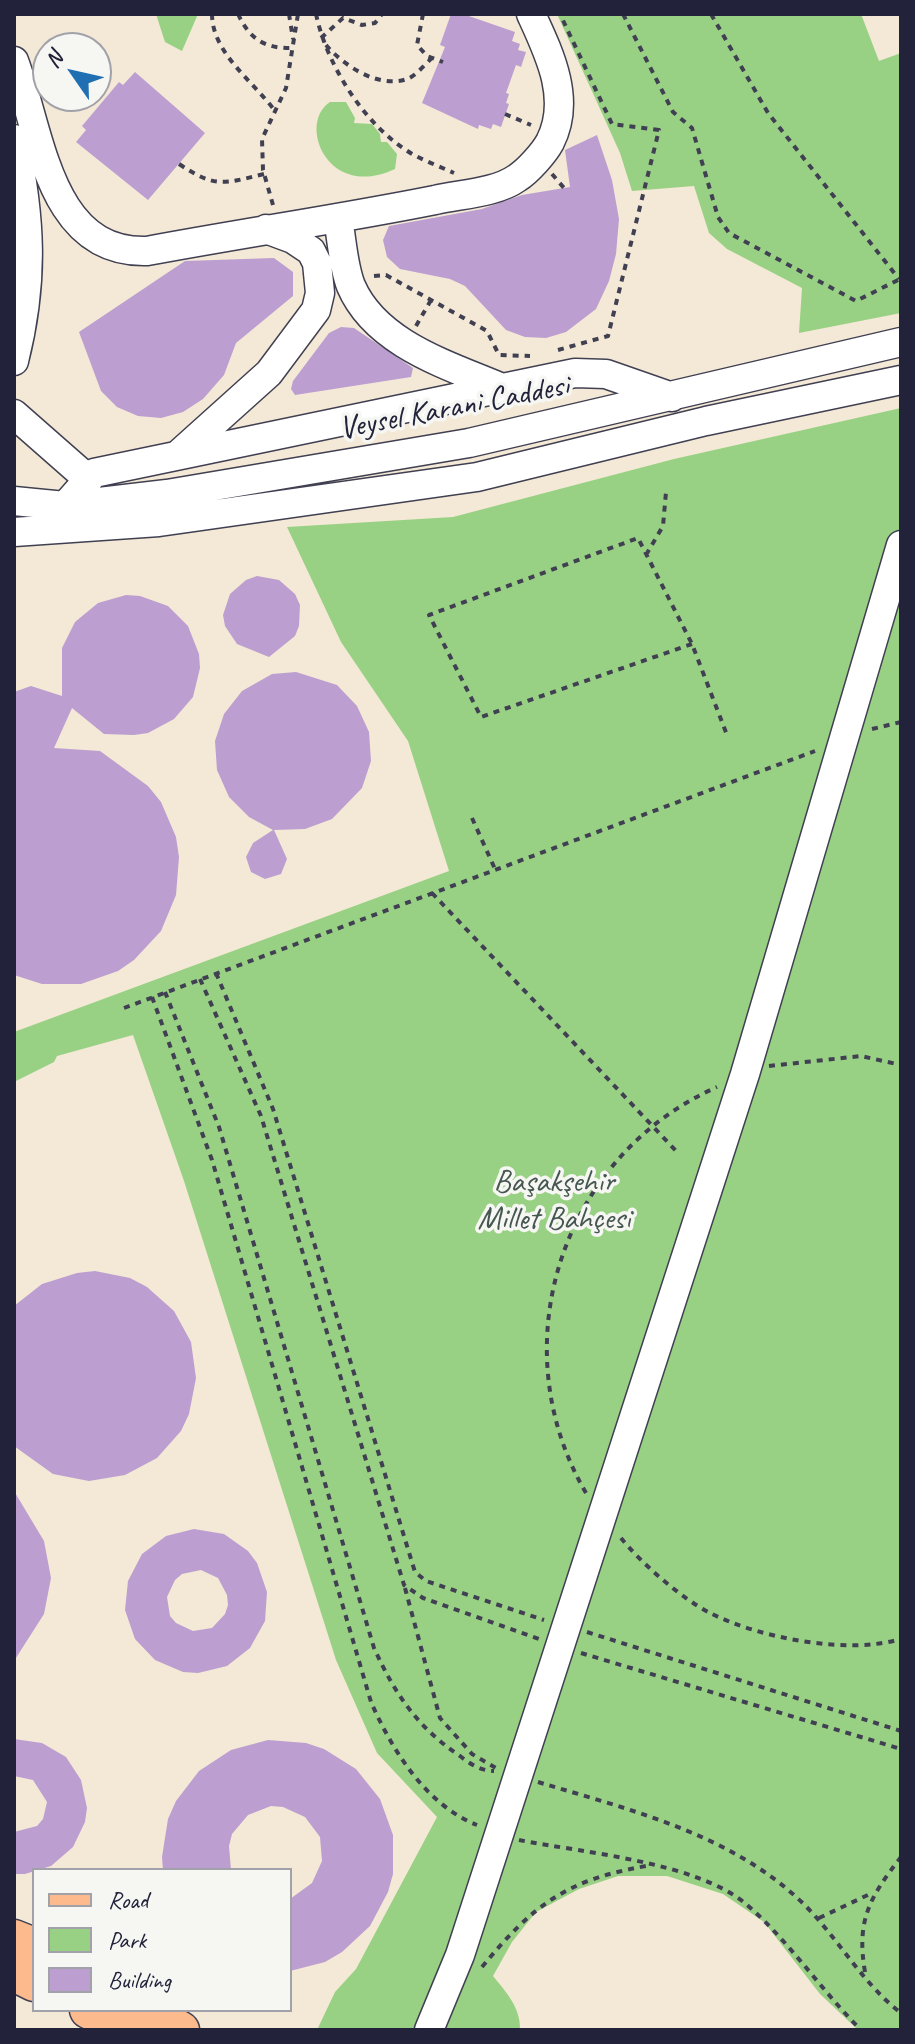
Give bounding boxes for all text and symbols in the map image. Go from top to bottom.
north arrow [32,32,112,112]
text: N [38,46,69,73]
street label: Veysel Karani Caddesi [336,367,572,449]
park label: Başakşehir Millet Bahçesi [477,1164,631,1239]
legend [32,1868,292,2012]
text: Road [108,1885,148,1915]
text: Park [108,1925,146,1955]
text: Building [108,1965,171,1995]

